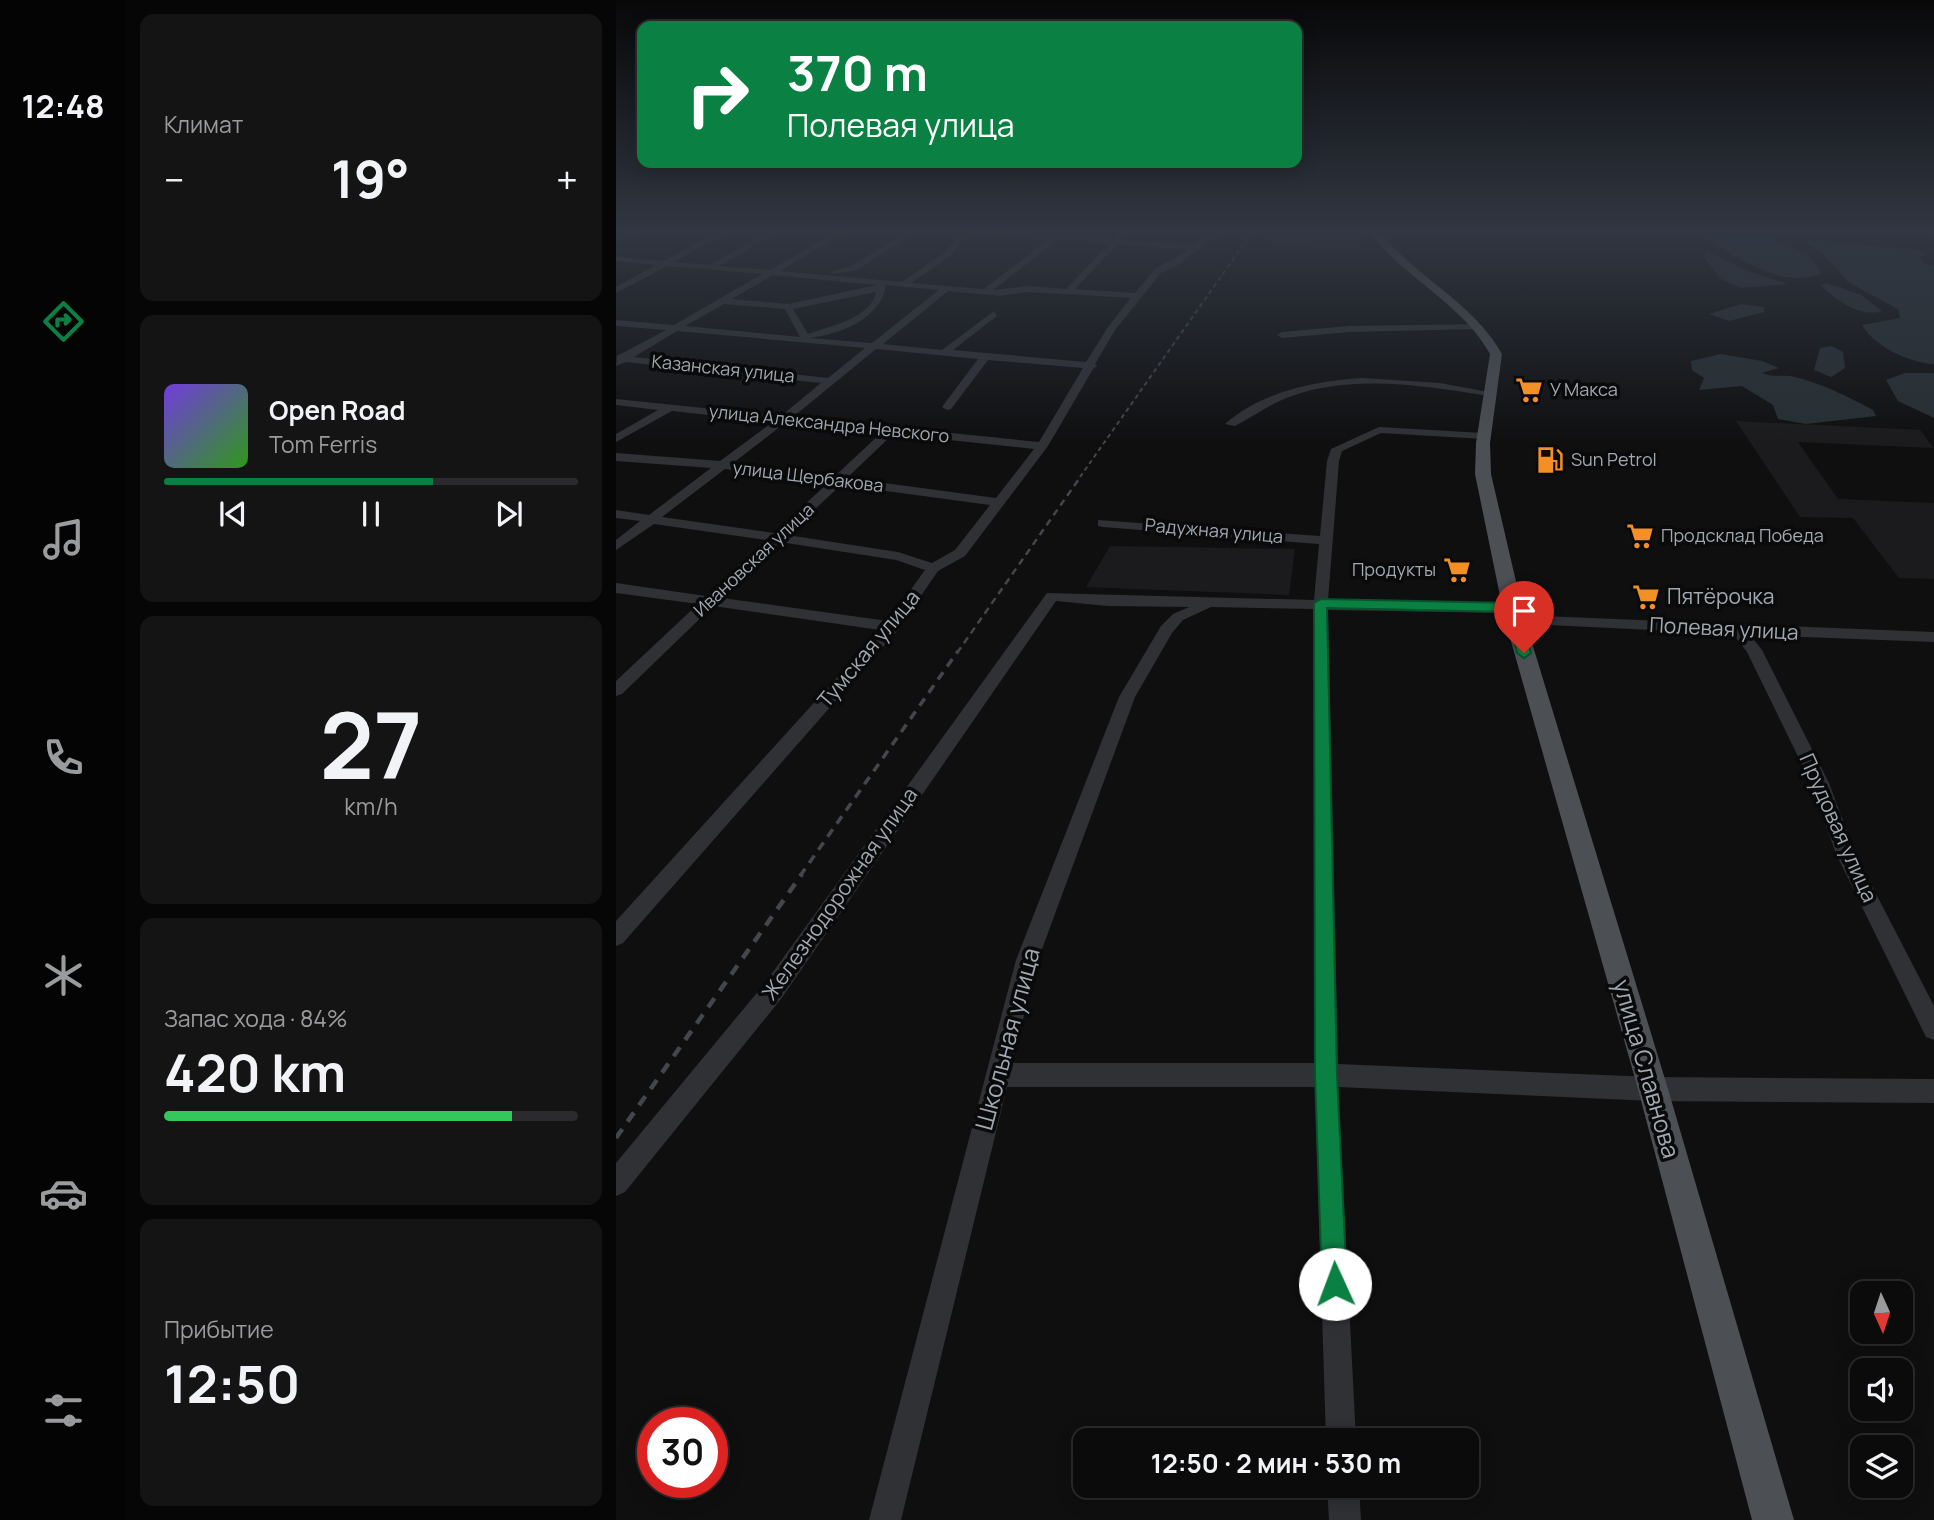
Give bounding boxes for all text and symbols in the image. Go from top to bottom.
text: 370 m [787,39,928,106]
icon: right [672,49,763,140]
text: 12:48 [21,84,105,128]
text: Полевая улица [787,103,1015,147]
text: Климат [164,108,243,140]
text: 19° [331,143,410,214]
text: − [164,153,185,205]
text: + [556,153,578,205]
icon: directions [39,297,88,346]
street label: Казанская улица [650,349,796,387]
supermarket icon: У Макса [1514,375,1544,405]
place label: У Макса [1550,377,1618,401]
text: Open Road [269,392,405,428]
street label: улица Александра Невского [708,398,951,448]
text: Tom Ferris [269,428,377,460]
fuel station icon: Sun Petrol [1535,445,1565,475]
place label: Sun Petrol [1571,447,1657,471]
street label: улица Щербакова [731,455,885,497]
icon: previous [214,495,252,533]
icon: pause [352,495,390,533]
icon: next [490,495,528,533]
street label: Ивановская улица [688,497,819,621]
street label: Радужная улица [1144,512,1284,548]
icon: music [39,515,88,564]
supermarket icon: Продсклад Победа [1625,521,1655,551]
place label: Продсклад Победа [1661,523,1824,547]
supermarket icon: Продукты [1442,555,1472,585]
place label: Продукты [1352,557,1436,581]
pin [1494,581,1554,653]
supermarket icon: Пятёрочка [1631,582,1661,612]
place label: Пятёрочка [1667,582,1774,610]
street label: Тумская улица [811,584,926,713]
icon: arrive [1505,592,1543,630]
street label: Полевая улица [1649,610,1799,646]
text: 27 [320,682,422,806]
icon: phone [39,733,88,782]
street label: Прудовая улица [1794,749,1884,906]
street label: Железнодорожная улица [755,782,923,1005]
text: km/h [344,790,398,822]
street label: Школьная улица [966,944,1047,1133]
icon: climate [39,951,88,1000]
street label: улица Славнова [1606,975,1689,1162]
text: Запас хода · 84% [164,1002,348,1034]
text: 420 km [164,1037,346,1108]
icon: car [39,1169,88,1218]
position arrow [1298,1247,1372,1321]
north arrow [1850,1281,1913,1344]
map controls [1850,1281,1913,1498]
text: Прибытие [164,1313,274,1345]
text: 12:50 [164,1348,300,1419]
button: sound [1850,1358,1913,1421]
icon: filters [39,1386,88,1435]
speed limit sign: 30 [637,1407,728,1498]
button: layers [1850,1435,1913,1498]
text: 12:50 · 2 мин · 530 m [1151,1445,1401,1481]

